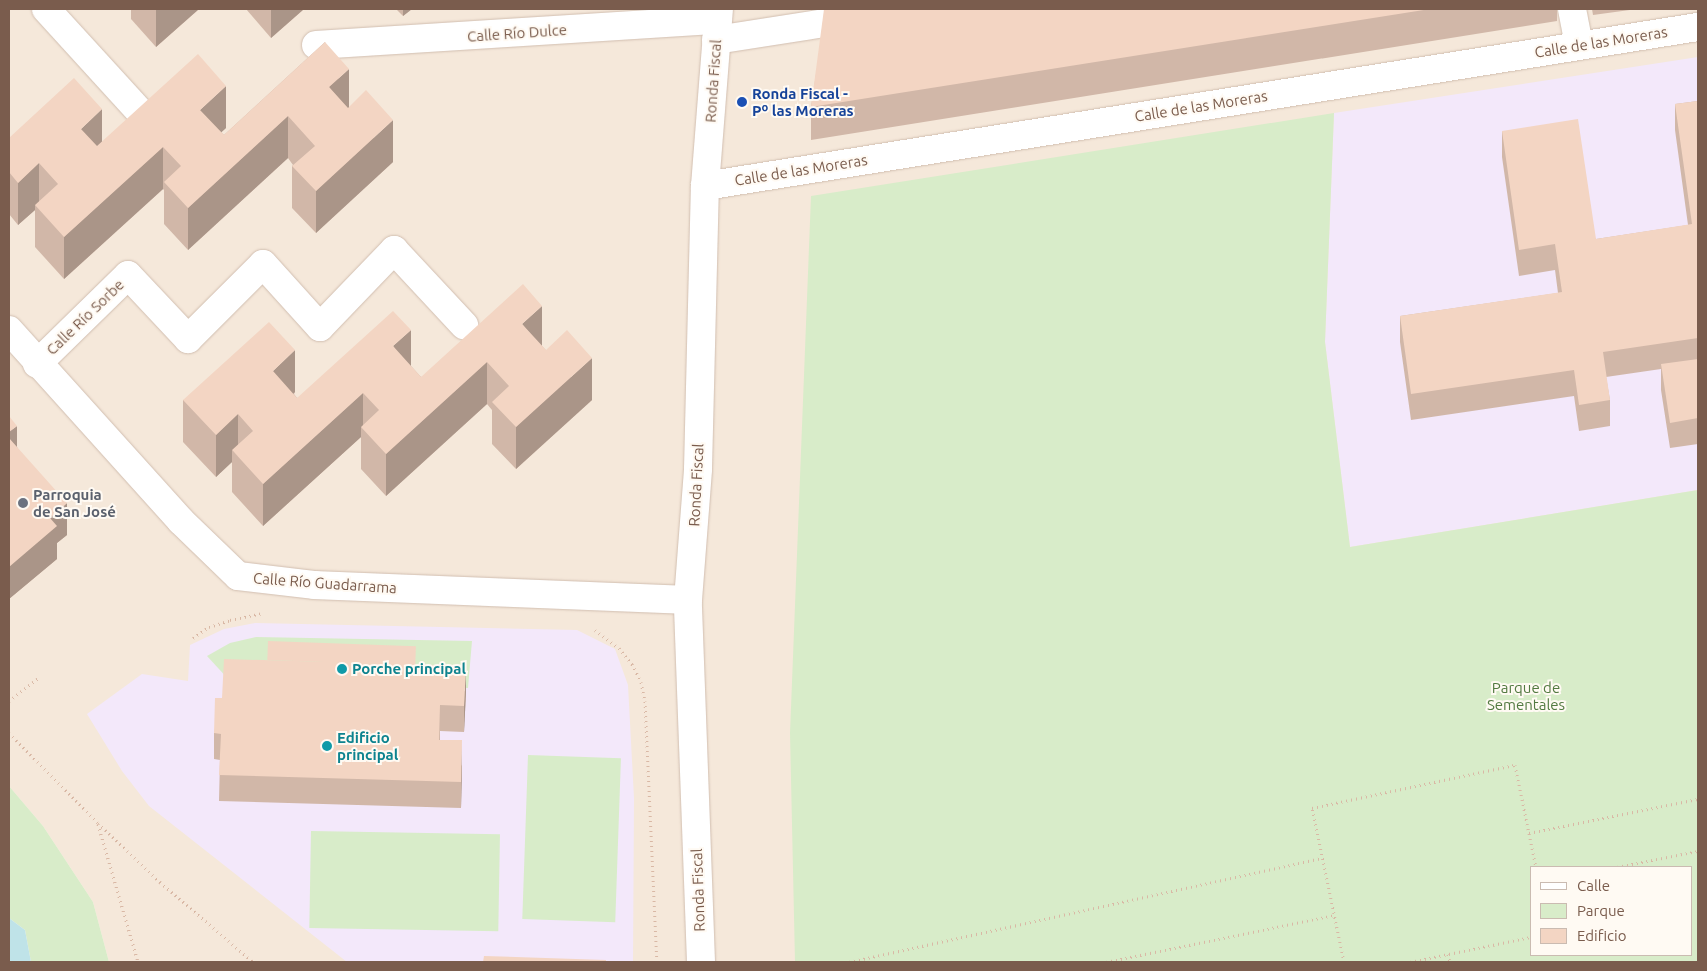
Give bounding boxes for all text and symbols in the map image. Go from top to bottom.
street label: Calle Río Dulce [466,21,568,45]
street label: Calle de las Moreras [1533,23,1669,61]
street label: Ronda Fiscal [701,39,725,123]
place label: Ronda Fiscal - Pº las Moreras [752,84,854,119]
street label: Calle de las Moreras [1133,87,1269,125]
marker: Ronda Fiscal - Pº las Moreras [736,96,748,108]
street label: Calle de las Moreras [733,151,869,189]
street label: Calle Río Sorbe [42,275,128,359]
street label: Ronda Fiscal [685,443,707,527]
place label: Parroquia de San José [33,485,116,520]
marker: Parroquia de San José [17,497,29,509]
street label: Calle Río Guadarrama [252,569,398,597]
place label: Porche principal [352,660,466,678]
marker: Porche principal [336,663,348,675]
park label: Parque de Sementales [1487,678,1565,713]
place label: Edificio principal [337,728,398,763]
marker: Edificio principal [321,740,333,752]
street label: Ronda Fiscal [688,848,708,932]
legend [1530,866,1692,956]
text: Calle [1577,877,1610,894]
text: Parque [1577,902,1625,919]
text: Edificio [1577,927,1626,944]

